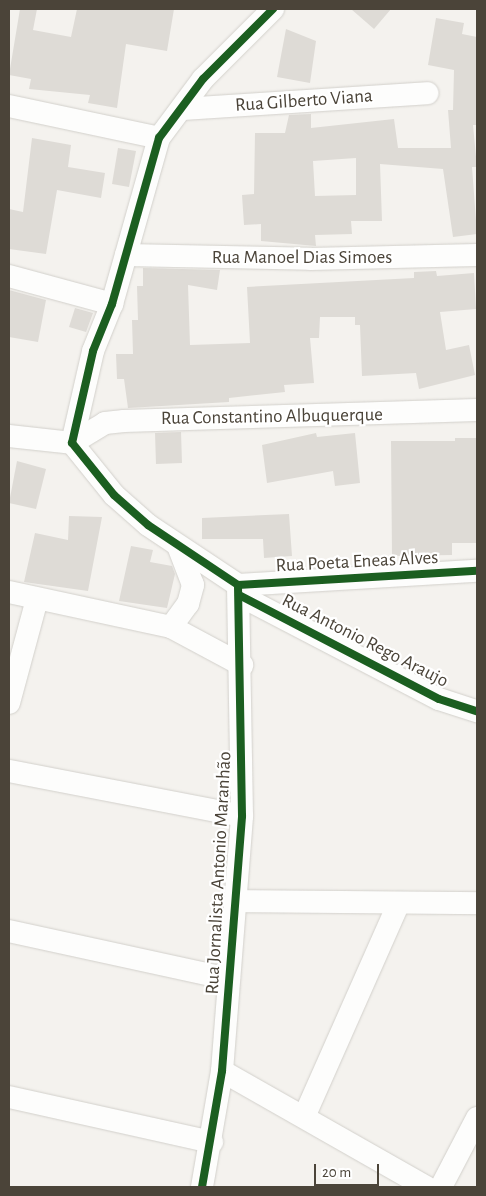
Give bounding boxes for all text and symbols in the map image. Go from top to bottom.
street label: Rua Gilberto Viana [234,85,374,117]
street label: Rua Manoel Dias Simoes [212,247,392,269]
street label: Rua Constantino Albuquerque [161,404,383,430]
street label: Rua Poeta Eneas Alves [275,546,439,578]
street label: Rua Antonio Rego Araujo [278,589,452,693]
street label: Rua Jornalista Antonio Maranhão [201,751,237,995]
scale bar [316,1154,381,1186]
text: 20 m [322,1165,351,1180]

